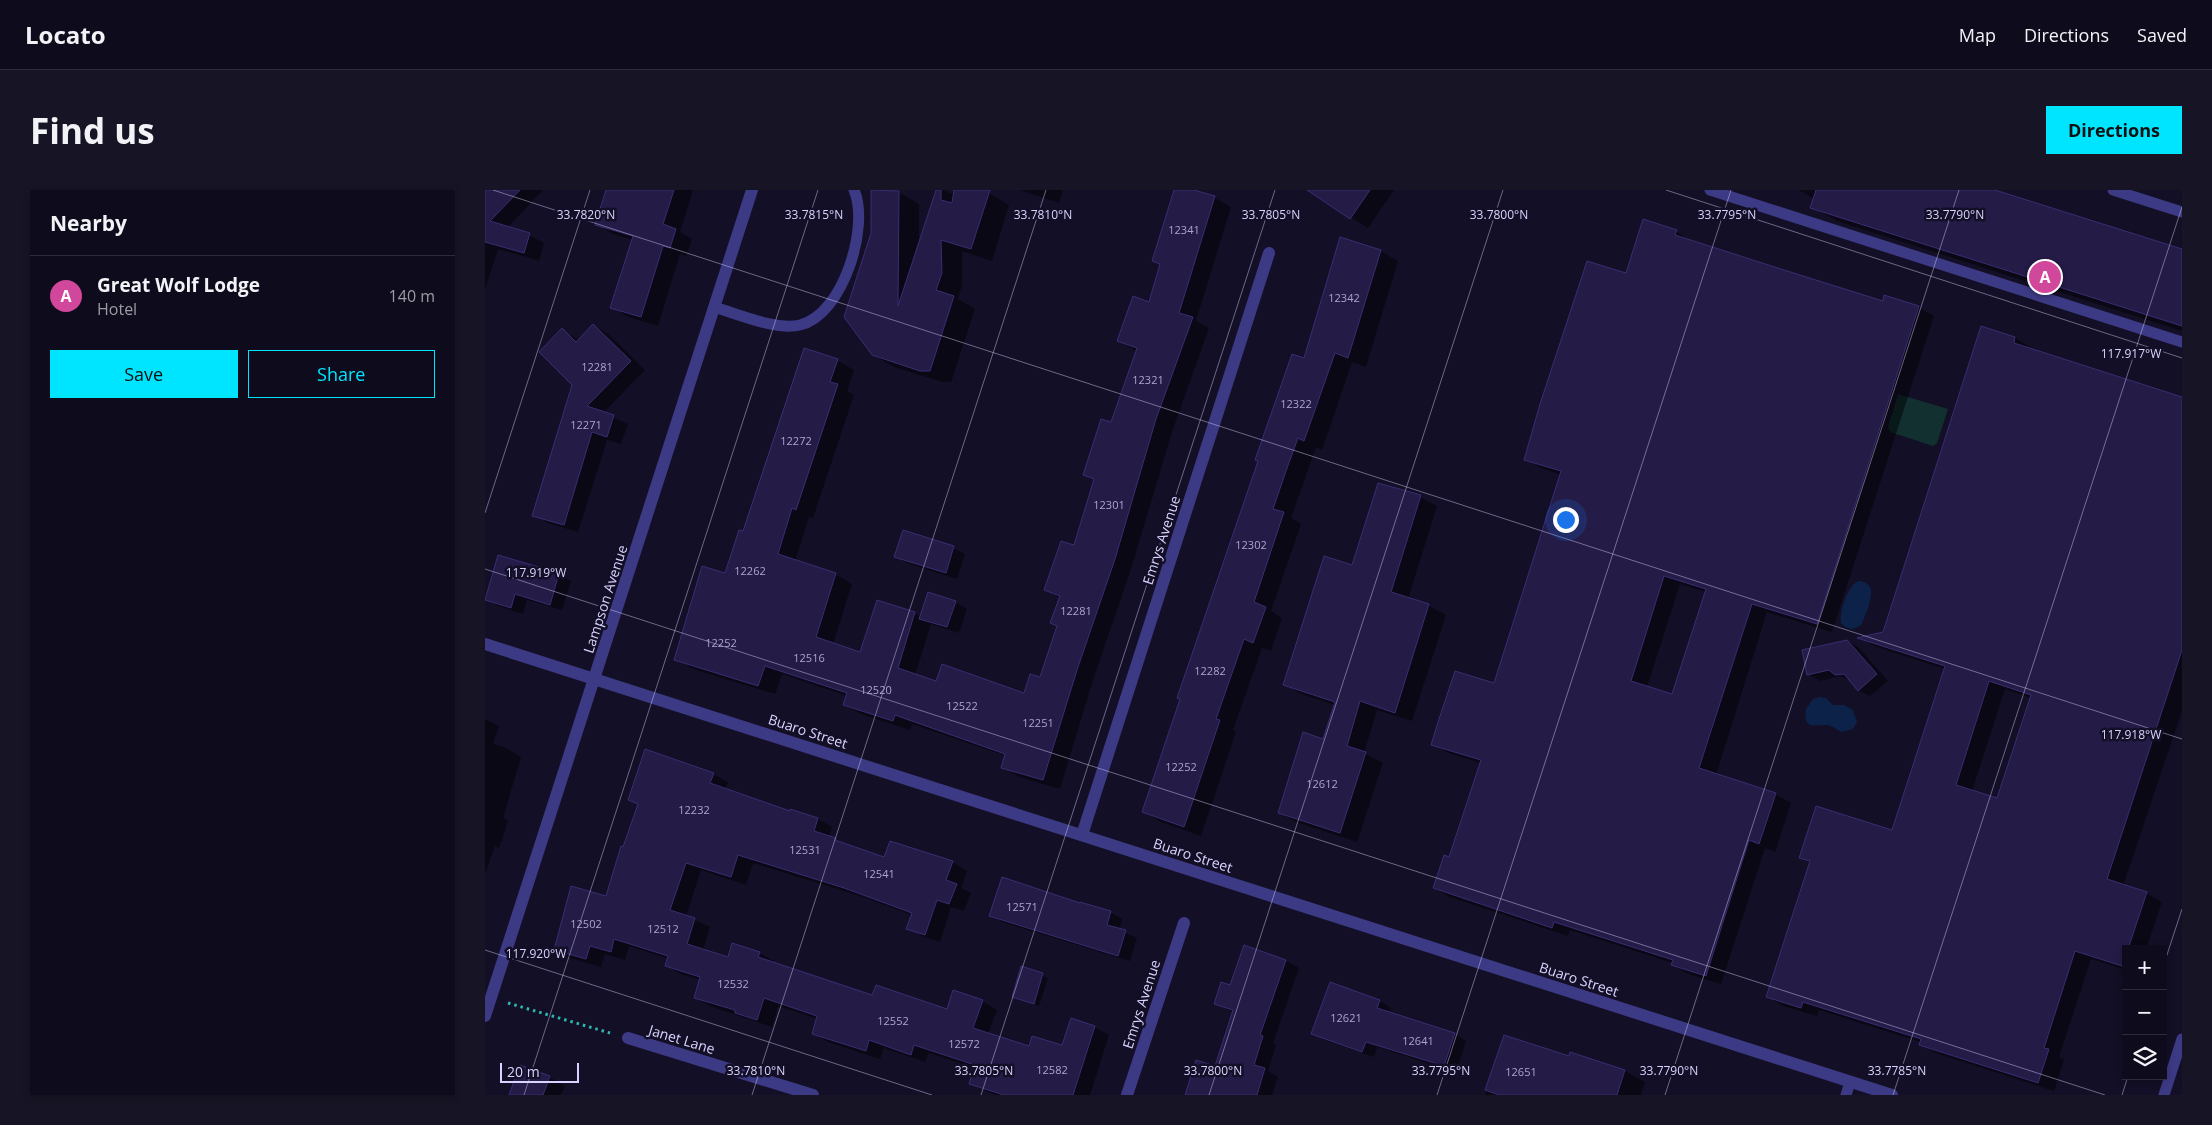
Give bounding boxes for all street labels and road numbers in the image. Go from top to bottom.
street label: Emrys Avenue [1138,493,1184,587]
street label: Lampson Avenue [579,542,631,656]
street label: Buaro Street [766,709,850,753]
street label: Buaro Street [1151,833,1235,877]
street label: Emrys Avenue [1118,957,1164,1051]
street label: Buaro Street [1537,957,1621,1001]
street label: Janet Lane [645,1019,717,1058]

